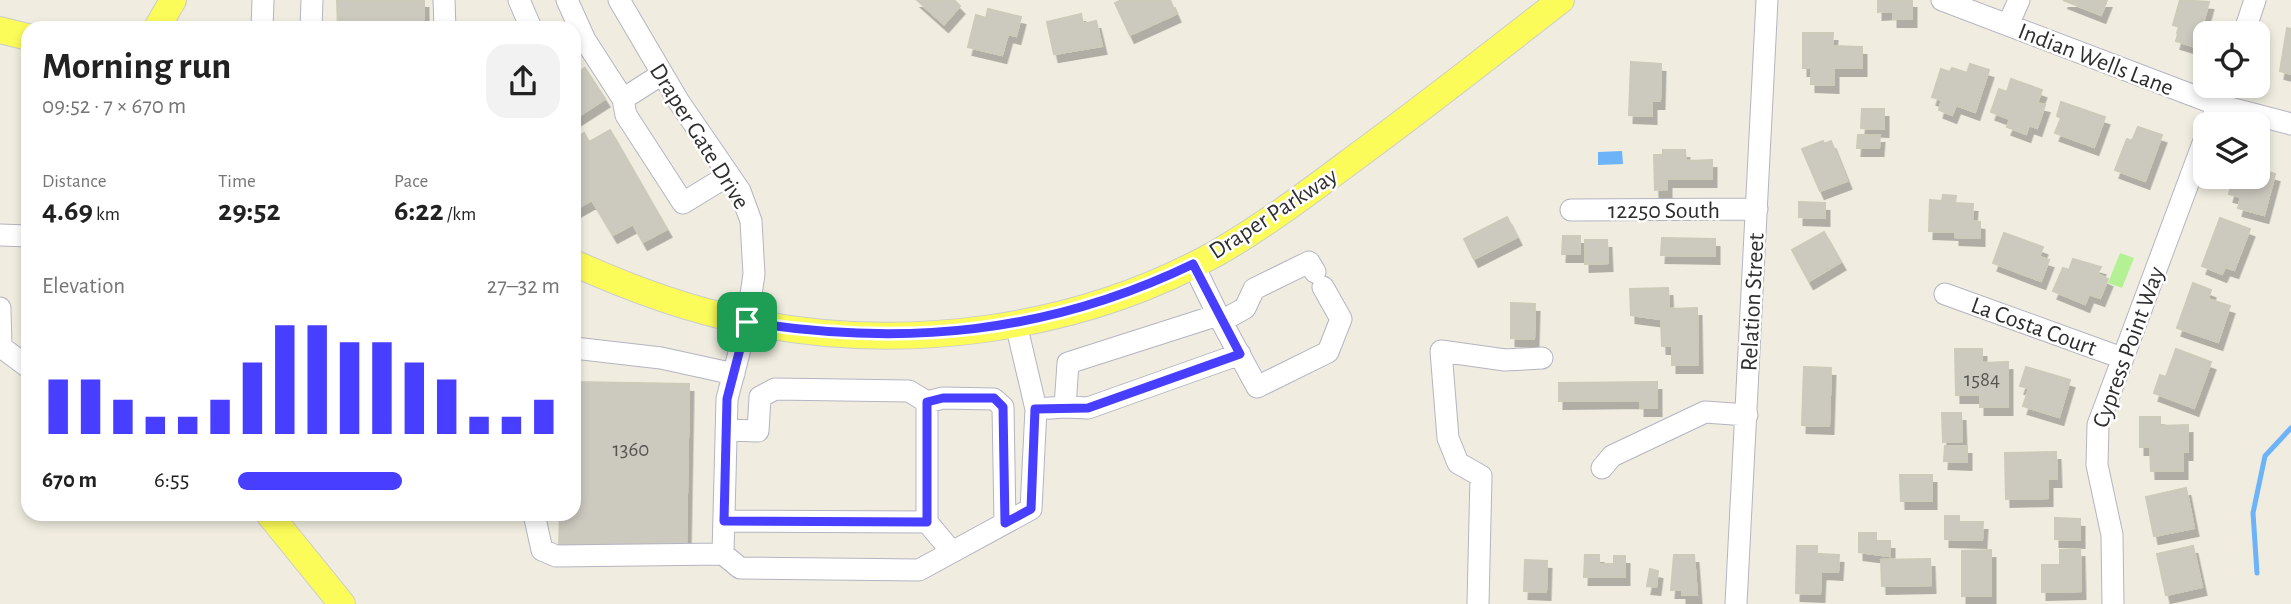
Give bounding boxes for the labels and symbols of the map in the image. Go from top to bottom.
street label: Indian Wells Lane [2015,19,2177,101]
street label: Draper Gate Drive [645,60,753,214]
street label: Draper Parkway [1205,164,1342,264]
street label: 12250 South [1608,199,1720,223]
street label: Relation Street [1737,232,1769,372]
street label: Cypress Point Way [2089,264,2169,431]
pin [717,292,777,352]
street label: La Costa Court [1968,293,2100,361]
house number: 1584 [1964,369,2000,390]
house number: 1360 [613,439,649,460]

